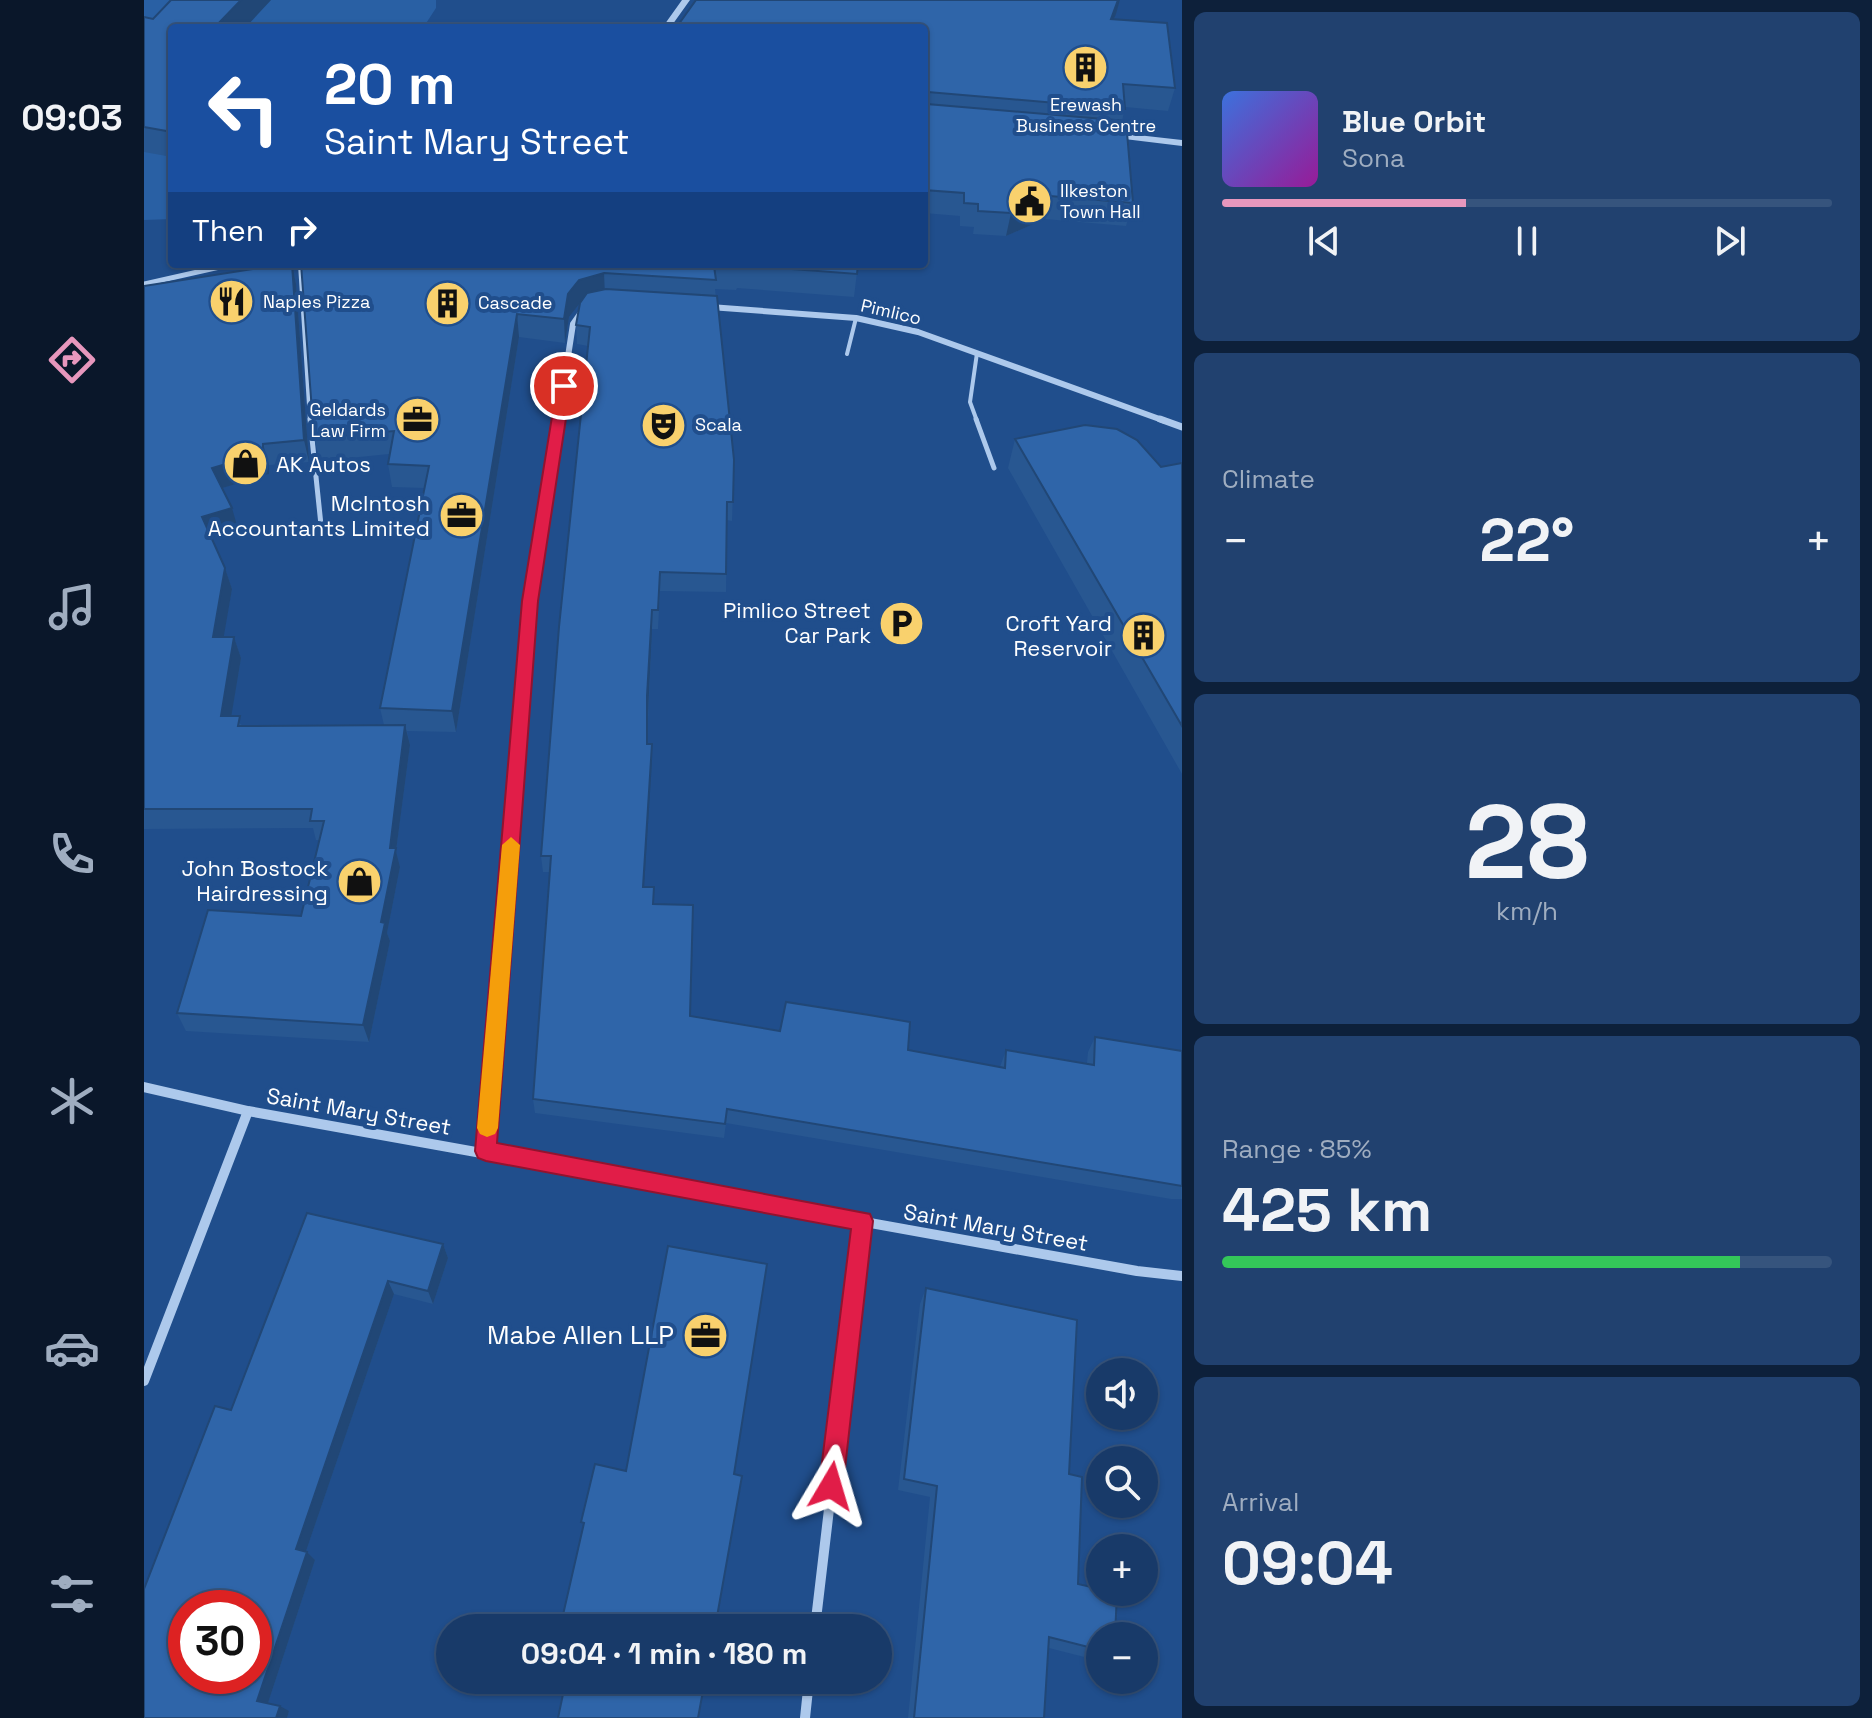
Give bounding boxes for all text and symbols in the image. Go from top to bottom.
building icon: Erewash Business Centre [1062,43,1110,91]
text: 20 m [324,49,456,120]
icon: left [192,56,296,160]
place label: Erewash Business Centre [1016,93,1156,137]
text: 09:03 [21,95,123,141]
text: Blue Orbit [1342,102,1486,141]
text: Saint Mary Street [324,119,630,165]
text: Sona [1342,141,1405,175]
public building icon: Ilkeston Town Hall [1005,177,1053,225]
place label: Ilkeston Town Hall [1060,179,1141,223]
icon: right [280,208,324,252]
text: Then [192,211,264,250]
icon: previous [1302,219,1346,263]
icon: pause [1505,219,1549,263]
icon: next [1708,219,1752,263]
restaurant icon: Naples Pizza [208,278,256,326]
building icon: Cascade [423,279,471,327]
place label: Naples Pizza [263,290,370,313]
place label: Cascade [478,291,552,314]
street label: Pimlico [859,293,924,330]
icon: directions [44,332,100,388]
pin [530,352,598,420]
icon: arrive [542,364,586,408]
office icon: Geldards Law Firm [393,396,441,444]
place label: Geldards Law Firm [310,398,386,442]
theatre icon: Scala [640,401,688,449]
place label: Scala [695,413,742,436]
shop icon: AK Autos [221,440,269,488]
place label: AK Autos [276,450,371,478]
text: Climate [1222,462,1315,496]
place label: McIntosh Accountants Limited [208,489,430,542]
office icon: McIntosh Accountants Limited [437,492,485,540]
text: 22° [1480,502,1574,579]
text: − [1222,513,1249,569]
text: + [1805,513,1832,569]
icon: music [44,579,100,635]
place label: Pimlico Street Car Park [723,596,871,649]
parking icon: Pimlico Street Car Park [878,599,926,647]
place label: Croft Yard Reservoir [1006,609,1112,662]
building icon: Croft Yard Reservoir [1119,612,1167,660]
text: 28 [1465,776,1589,908]
icon: phone [44,826,100,882]
place label: John Bostock Hairdressing [182,854,328,907]
shop icon: John Bostock Hairdressing [335,857,383,905]
text: km/h [1496,894,1558,928]
icon: climate [44,1073,100,1129]
street label: Saint Mary Street [265,1081,453,1141]
text: Range · 85% [1222,1132,1371,1166]
text: 425 km [1222,1172,1432,1249]
street label: Saint Mary Street [902,1197,1090,1257]
office icon: Mabe Allen LLP [681,1311,729,1359]
place label: Mabe Allen LLP [487,1318,674,1352]
icon: car [44,1320,100,1376]
map controls [1086,1358,1158,1694]
button: sound [1086,1358,1158,1430]
position arrow [789,1444,873,1528]
button: search [1086,1446,1158,1518]
text: Arrival [1222,1485,1299,1519]
text: 09:04 [1222,1525,1393,1602]
button: + [1086,1534,1158,1606]
icon: filters [44,1566,100,1622]
speed limit sign: 30 [168,1590,272,1694]
button: − [1086,1622,1158,1694]
text: 09:04 · 1 min · 180 m [521,1634,807,1673]

